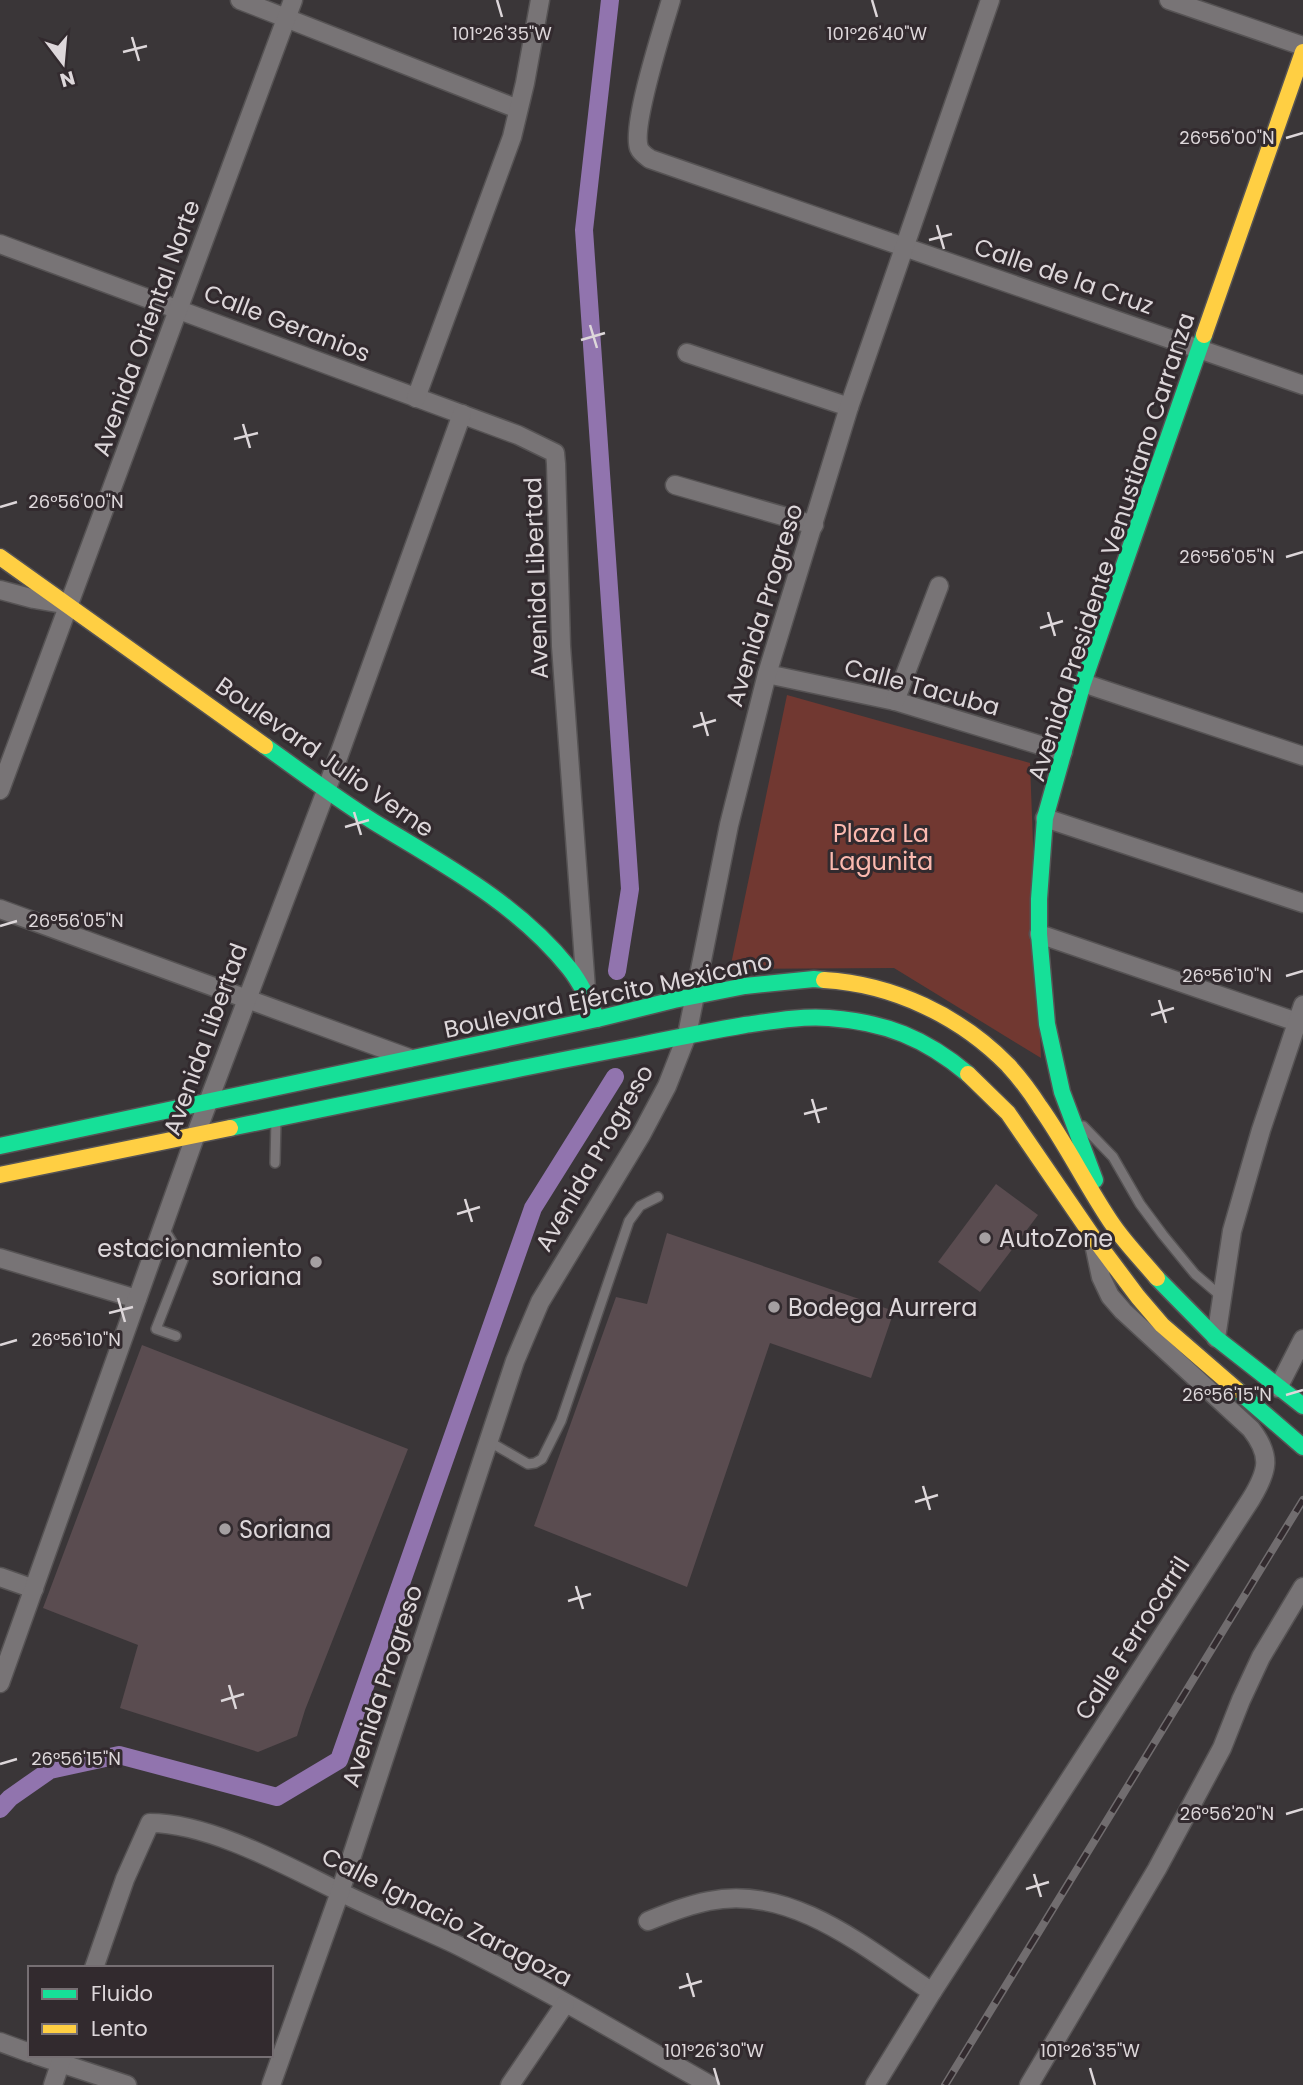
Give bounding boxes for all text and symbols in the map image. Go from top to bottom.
text: 101°26'35"W [452,21,552,46]
text: 101°26'40"W [827,21,928,46]
north arrow [28,28,98,98]
text: N [57,64,78,94]
text: 26°56'00"N [1179,125,1275,150]
street label: Avenida Oriental Norte [84,195,208,461]
street label: Calle de la Cruz [970,230,1158,322]
street label: Calle Geranios [199,276,375,370]
street label: Avenida Presidente Venustiano Carranza [1019,308,1203,786]
street label: Avenida Libertad [516,476,556,680]
text: 26°56'00"N [28,489,124,514]
street label: Avenida Progreso [717,499,811,711]
text: 26°56'05"N [1179,544,1275,569]
street label: Calle Tacuba [841,650,1003,724]
street label: Boulevard Julio Verne [209,669,441,845]
park label: Plaza La Lagunita [829,817,933,878]
text: 26°56'05"N [28,908,124,933]
street label: Avenida Libertad [155,938,255,1140]
street label: Boulevard Ejército Mexicano [441,944,775,1046]
text: 26°56'10"N [1182,963,1272,988]
street label: Avenida Progreso [527,1058,661,1258]
place label: AutoZone [999,1222,1113,1255]
marker: AutoZone [977,1230,993,1246]
place label: estacionamiento soriana [97,1232,302,1293]
marker: estacionamiento soriana [308,1254,324,1270]
place label: Bodega Aurrera [788,1291,978,1324]
marker: Bodega Aurrera [766,1299,782,1315]
text: 26°56'10"N [31,1327,121,1352]
text: 26°56'15"N [1182,1382,1272,1407]
place label: Soriana [239,1513,331,1546]
marker: Soriana [217,1521,233,1537]
street label: Calle Ferrocarril [1067,1550,1197,1726]
street label: Avenida Progreso [334,1581,430,1791]
text: 26°56'15"N [31,1746,121,1771]
text: 26°56'20"N [1180,1801,1274,1826]
street label: Calle Ignacio Zaragoza [316,1839,578,1995]
legend [28,1966,273,2057]
text: Fluido [91,1979,153,2008]
text: Lento [91,2014,148,2043]
text: 101°26'30"W [664,2038,764,2063]
text: 101°26'35"W [1040,2038,1140,2063]

